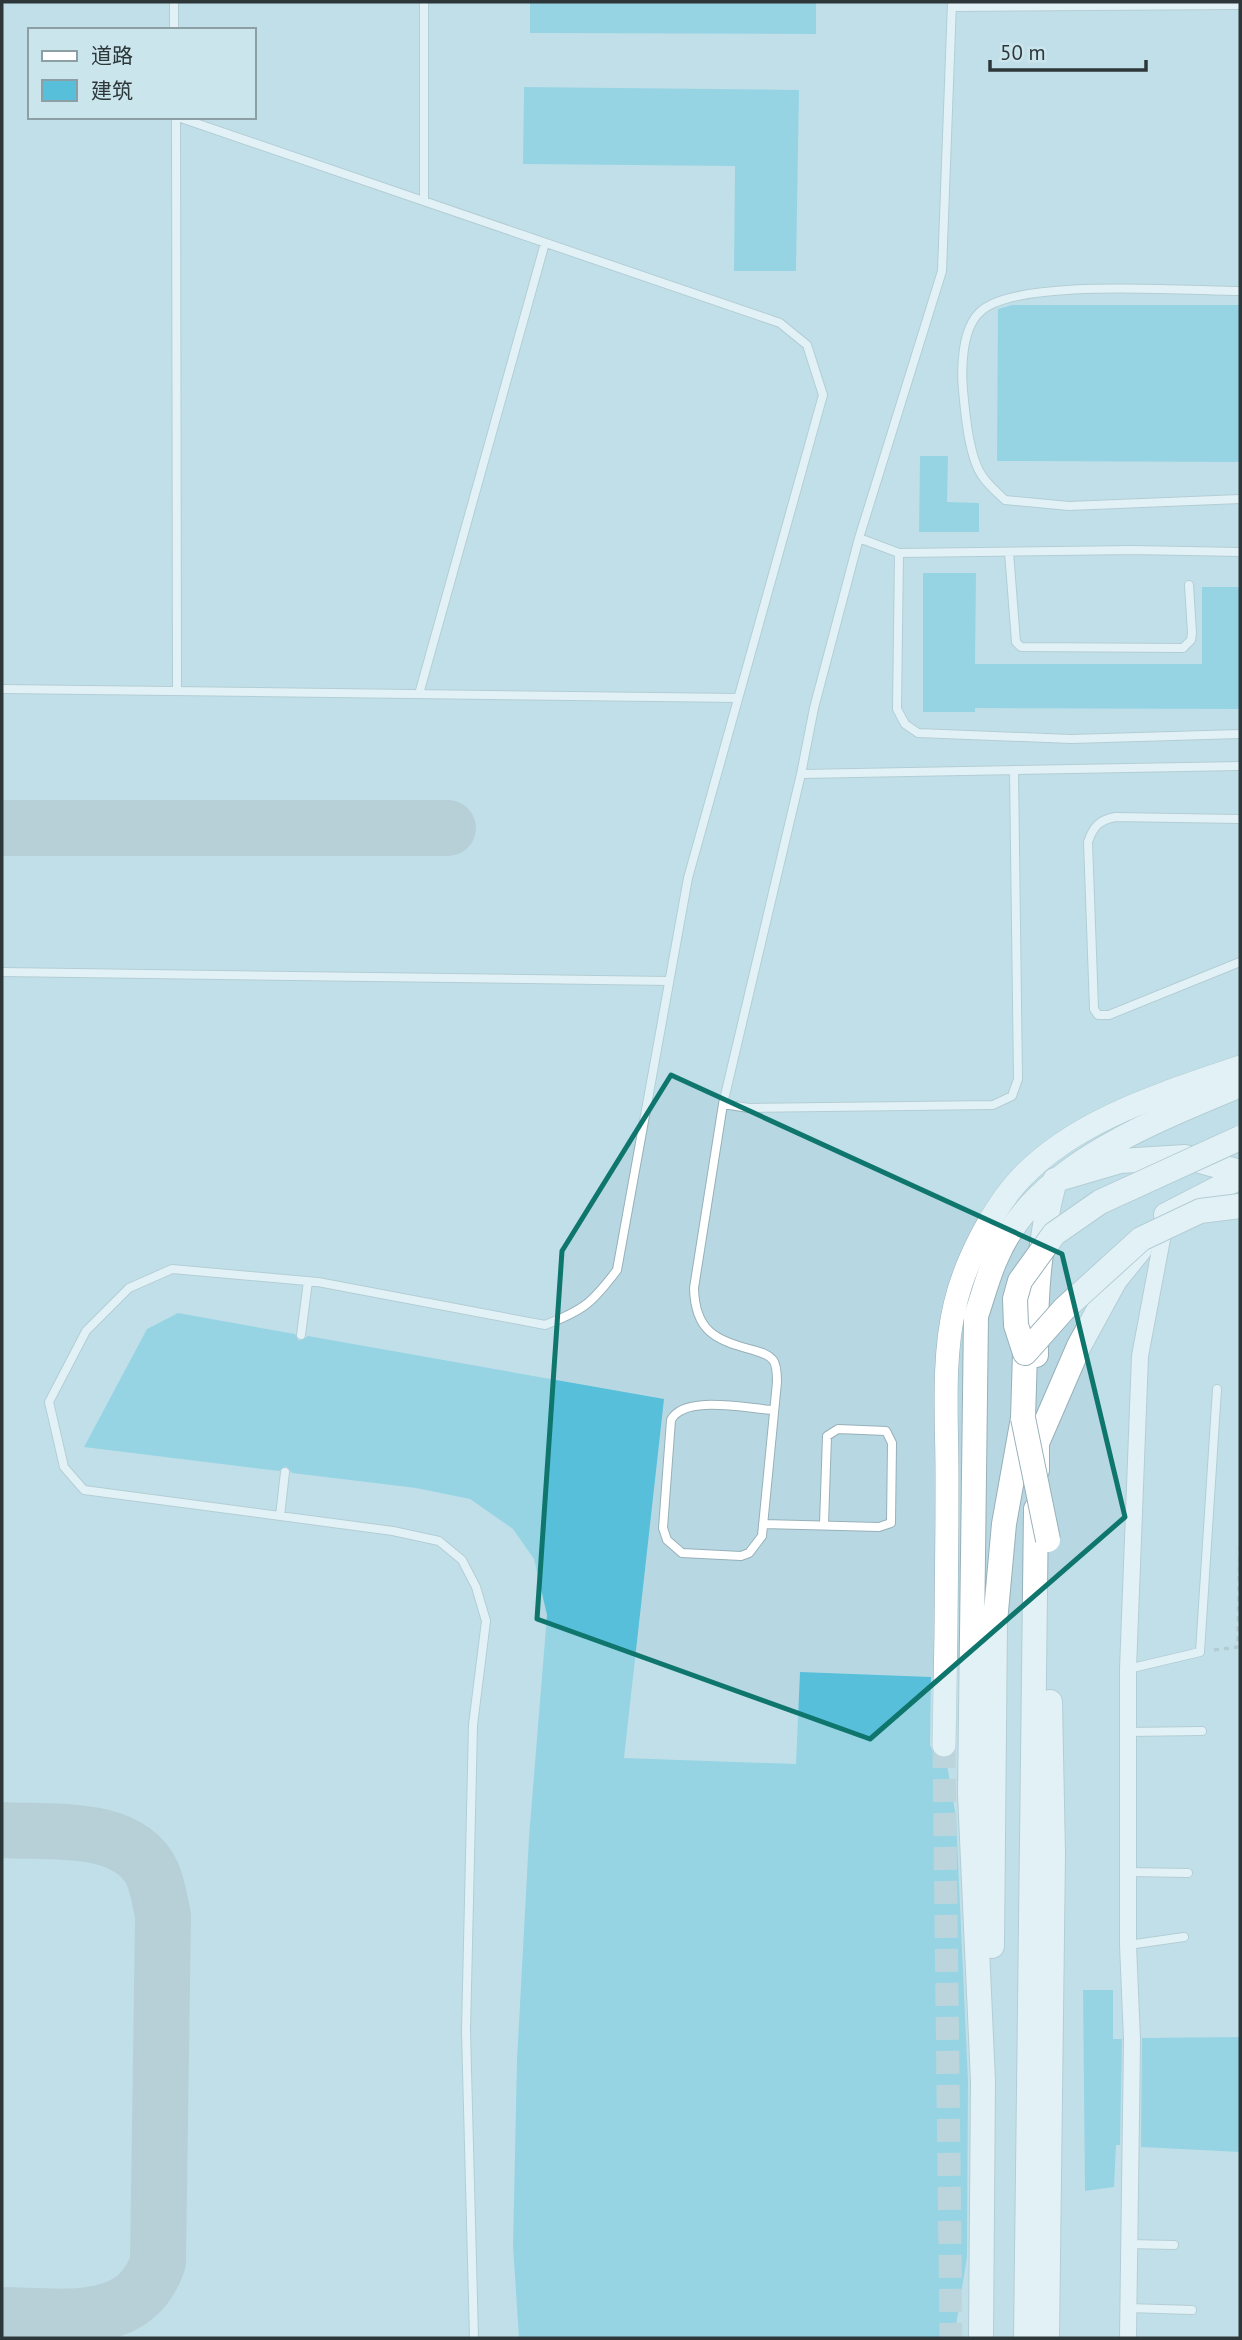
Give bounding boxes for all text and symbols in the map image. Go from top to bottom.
legend [28,28,256,119]
scale bar [990,28,1146,72]
text: 50 m [1000,39,1046,66]
text: 道路 [91,42,133,69]
text: 建筑 [91,77,133,104]

